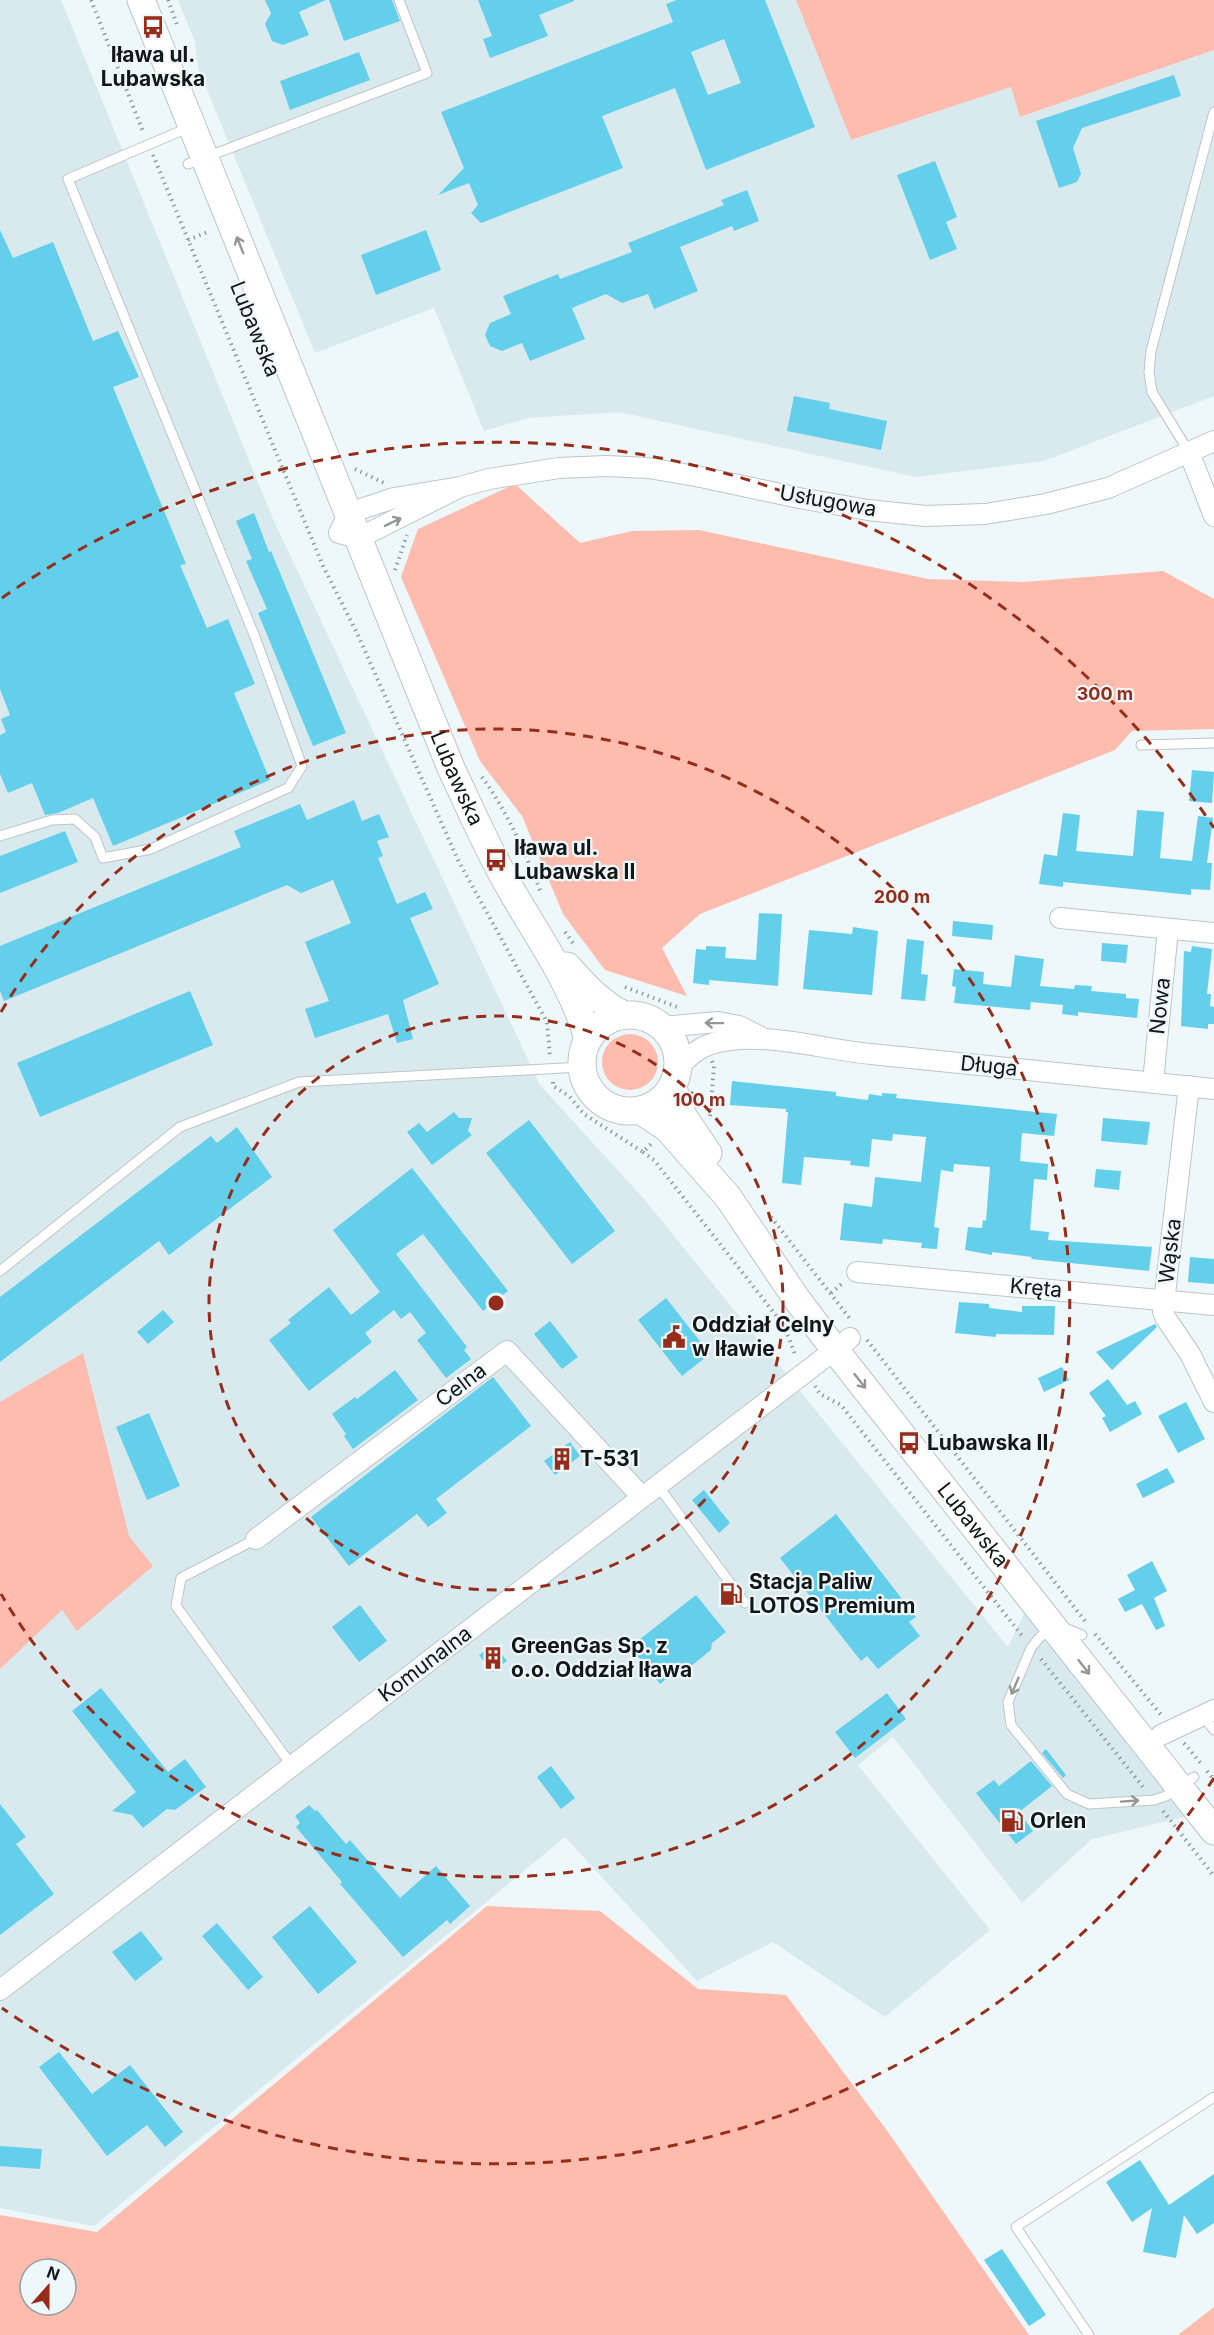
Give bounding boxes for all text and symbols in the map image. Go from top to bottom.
bus stop icon: Iława ul. Lubawska [140,14,166,40]
place label: Iława ul. Lubawska [101,42,205,91]
one-way arrow [234,236,245,255]
street label: Lubawska [225,277,286,380]
street label: Usługowa [778,480,879,521]
one-way arrow [384,515,402,527]
text: 300 m [1077,683,1133,704]
street label: Lubawska [425,727,489,829]
place label: Iława ul. Lubawska II [514,835,635,884]
bus stop icon: Iława ul. Lubawska II [483,847,509,873]
text: 200 m [874,886,930,907]
street label: Nowa [1144,976,1175,1036]
one-way arrow [705,1017,724,1029]
street label: Długa [959,1050,1019,1081]
text: 100 m [673,1089,725,1110]
street label: Wąska [1153,1217,1186,1285]
street label: Kręta [1009,1273,1063,1302]
centre of rings [486,1293,506,1313]
place label: Oddział Celny w Iławie [692,1312,835,1361]
public building icon: Oddział Celny w Iławie [661,1324,687,1350]
street label: Celna [430,1358,491,1412]
one-way arrow [854,1373,867,1389]
bus stop icon: Lubawska II [896,1430,922,1456]
place label: Lubawska II [927,1430,1048,1455]
building icon: T-531 [549,1446,575,1472]
place label: T-531 [580,1446,639,1471]
street label: Lubawska [932,1477,1014,1572]
place label: Stacja Paliw LOTOS Premium [749,1569,915,1618]
fuel station icon: Stacja Paliw LOTOS Premium [718,1581,744,1607]
street label: Komunalna [373,1620,476,1707]
place label: GreenGas Sp. z o.o. Oddział Iława [511,1633,692,1682]
building icon: GreenGas Sp. z o.o. Oddział Iława [480,1645,506,1671]
one-way arrow [1078,1659,1091,1675]
one-way arrow [1009,1676,1020,1694]
one-way arrow [1119,1796,1139,1807]
fuel station icon: Orlen [999,1808,1025,1834]
place label: Orlen [1030,1808,1086,1833]
north arrow [18,2257,78,2317]
text: N [44,2261,63,2285]

